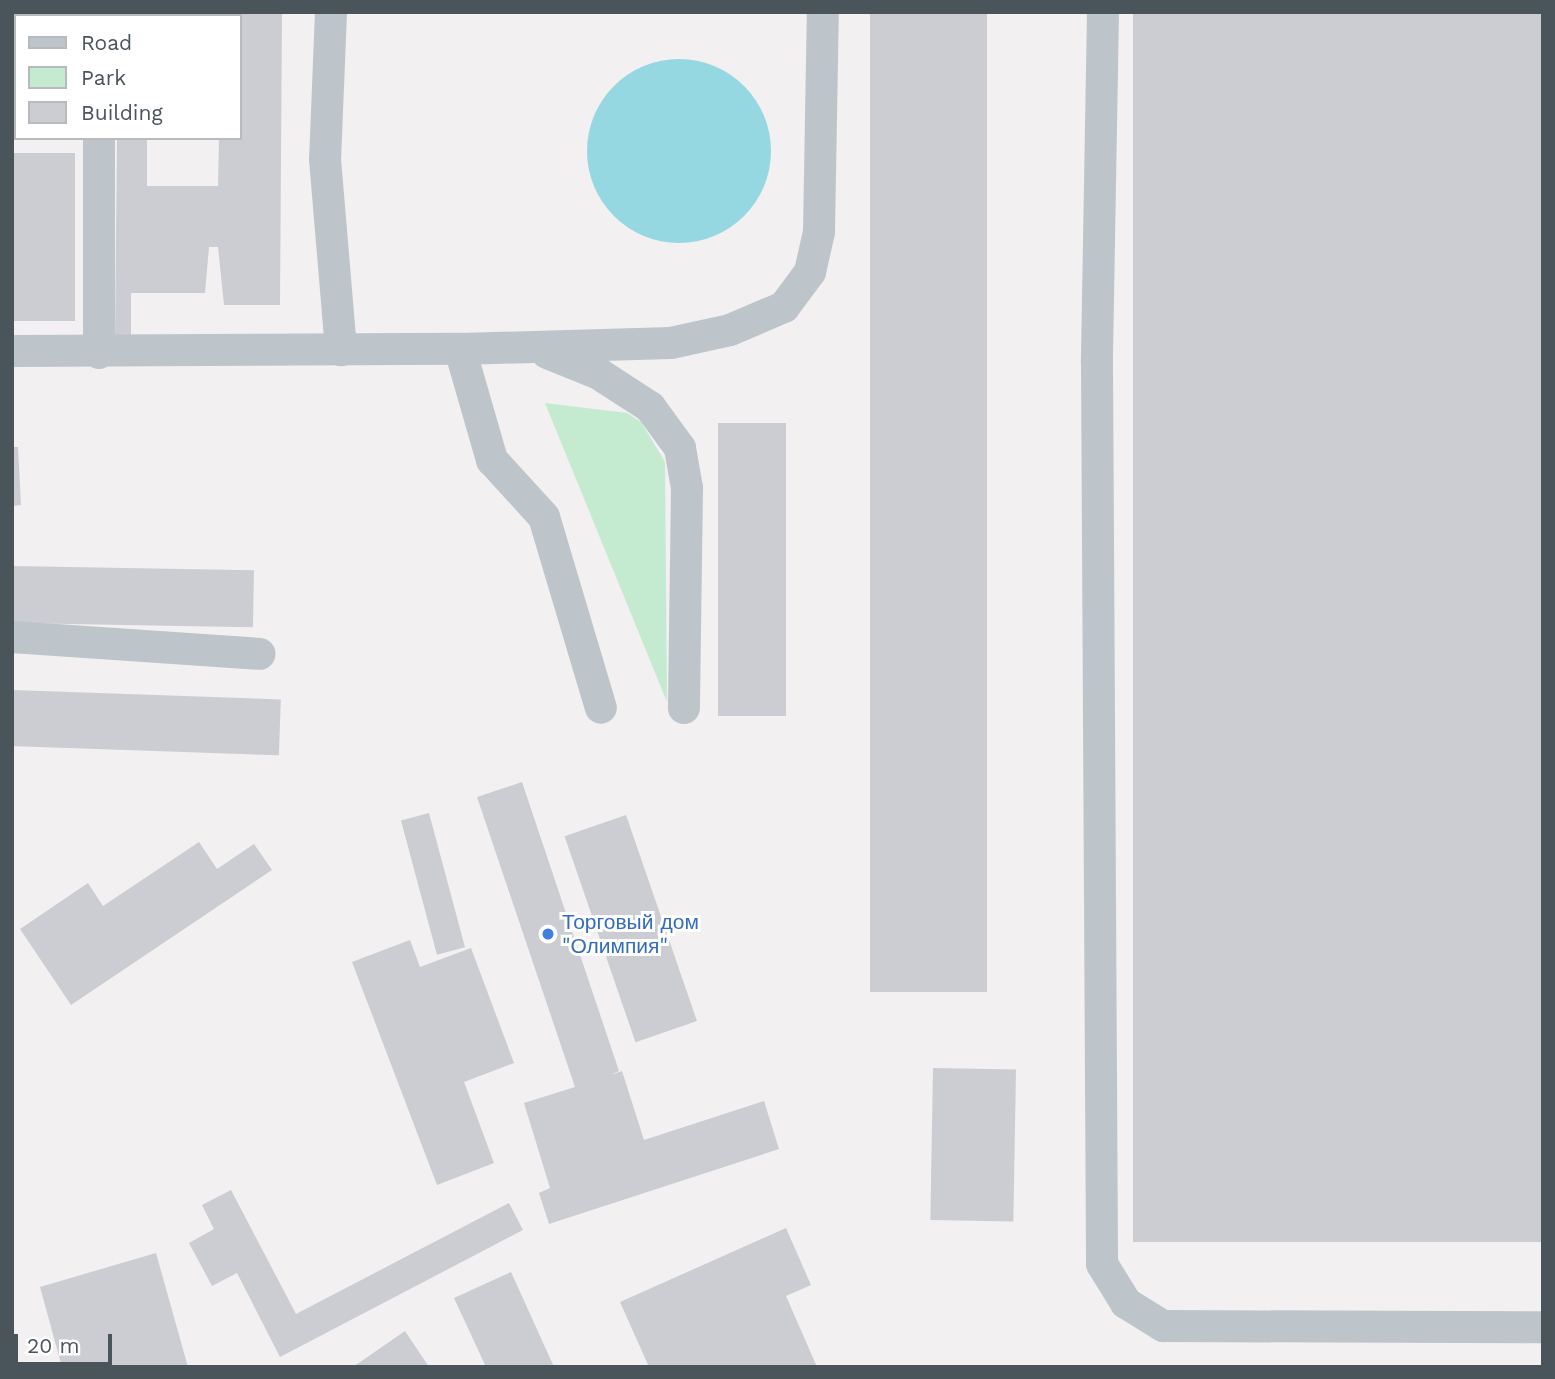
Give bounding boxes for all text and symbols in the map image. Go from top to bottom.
legend [14,14,242,140]
text: Road [81,30,132,55]
text: Park [81,65,126,90]
text: Building [81,100,163,125]
place label: Торговый дом "Олимпия" [562,909,699,959]
marker: Торговый дом "Олимпия" [540,926,556,942]
scale bar [18,1320,116,1364]
text: 20 m [27,1333,79,1358]

